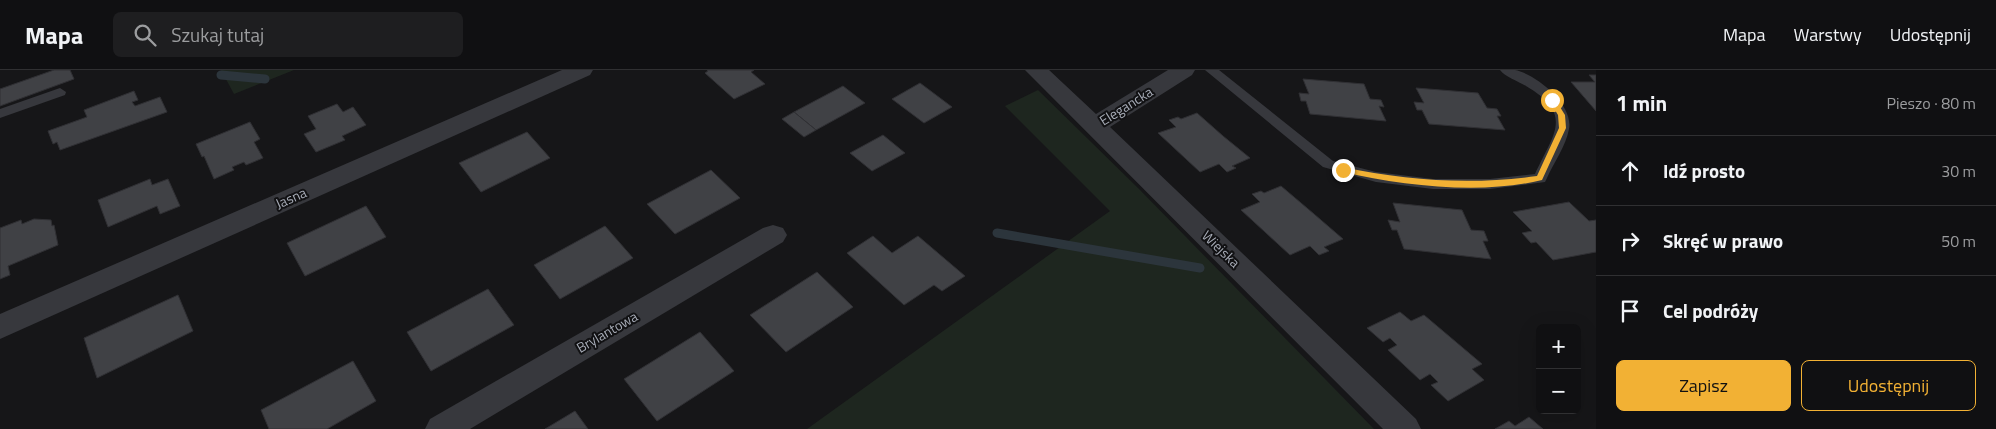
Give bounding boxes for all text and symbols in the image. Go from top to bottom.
search box [113,12,463,57]
text: Mapa [25,17,83,53]
text: Szukaj tutaj [171,20,264,49]
icon: search [131,21,159,49]
text: Mapa [1723,21,1766,48]
text: Warstwy [1794,21,1862,48]
text: Udostępnij [1890,21,1971,48]
street label: Elegancka [1095,81,1157,130]
text: 1 min [1616,87,1667,119]
route start [1541,89,1564,112]
text: Pieszo · 80 m [1886,91,1976,115]
text: Idź prosto [1663,156,1745,185]
icon: ahead [1616,157,1644,185]
route end [1332,159,1355,182]
text: 30 m [1941,159,1976,183]
street label: Jasna [272,181,310,214]
street label: Wiejska [1198,225,1245,272]
text: Skręć w prawo [1663,226,1783,255]
icon: right [1616,227,1644,255]
text: 50 m [1941,229,1976,253]
text: Cel podróży [1663,296,1758,325]
icon: arrive [1616,297,1644,325]
street label: Brylantowa [572,306,641,358]
map controls [1536,324,1581,414]
button: + [1536,324,1581,369]
button: Zapisz [1616,360,1791,411]
button: Udostępnij [1801,360,1976,411]
button: − [1536,369,1581,414]

